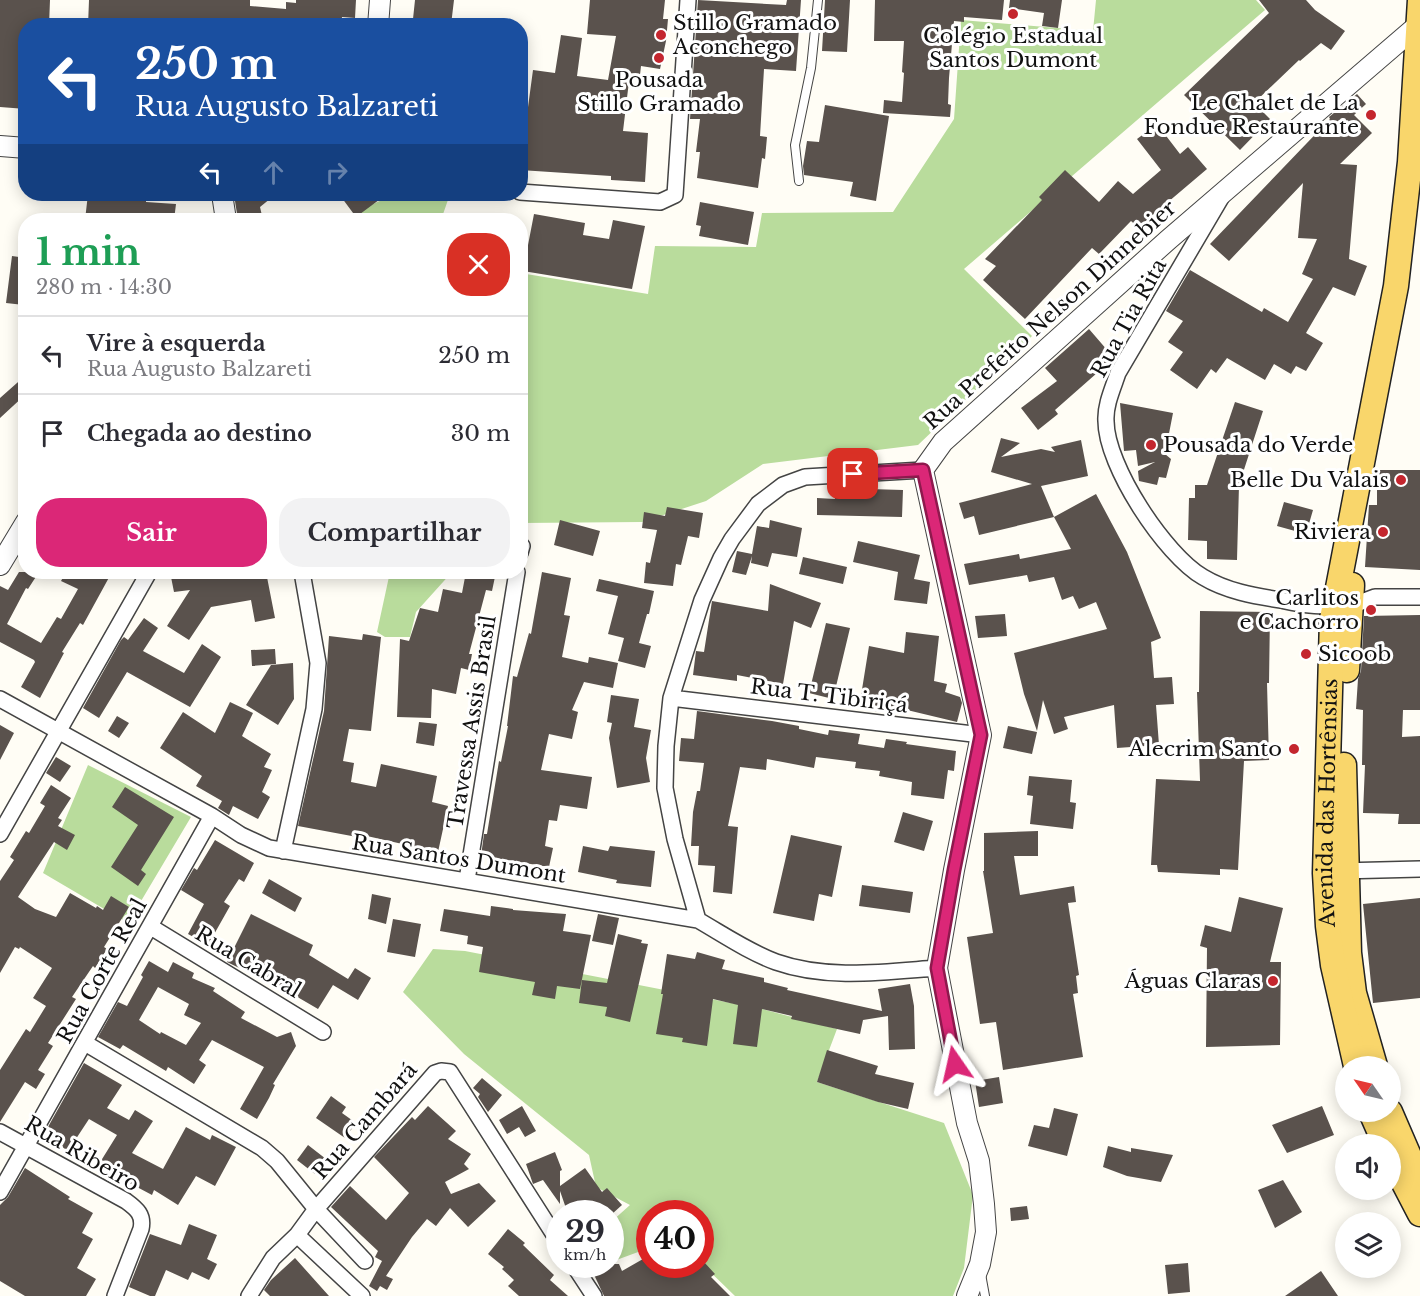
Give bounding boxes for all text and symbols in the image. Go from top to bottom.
marker: Colégio Estadual Santos Dumont [1006,7,1020,21]
place label: Stillo Gramado Aconchego [672,10,837,60]
place label: Colégio Estadual Santos Dumont [923,23,1103,73]
marker: Stillo Gramado Aconchego [654,28,668,42]
text: 250 m [135,38,277,90]
icon: left [36,42,114,120]
marker: Pousada Stillo Gramado [652,51,666,65]
place label: Pousada Stillo Gramado [577,67,741,117]
text: Rua Augusto Balzareti [135,90,438,123]
place label: Le Chalet de La Fondue Restaurante [1144,90,1359,140]
marker: Le Chalet de La Fondue Restaurante [1364,108,1378,122]
icon: left [194,156,227,189]
icon: ahead [257,156,290,189]
icon: right [320,156,353,189]
street label: Rua Prefeito Nelson Dinnebier [919,195,1181,435]
text: 1 min [36,230,140,275]
button: close [447,233,510,296]
street label: Rua Tia Rita [1086,254,1172,382]
text: 280 m · 14:30 [36,275,172,299]
text: Vire à esquerda [87,330,266,357]
icon: left [36,339,69,372]
text: 250 m [438,342,510,369]
text: Rua Augusto Balzareti [87,357,312,381]
icon: arrive [36,417,69,450]
text: Chegada ao destino [87,420,312,447]
text: 30 m [451,420,510,447]
place label: Pousada do Verde [1163,432,1353,458]
marker: Pousada do Verde [1144,438,1158,452]
pin [827,448,878,499]
icon: arrive [836,457,869,490]
place label: Belle Du Valais [1230,467,1389,493]
marker: Belle Du Valais [1394,473,1408,487]
button: Sair [36,498,267,567]
button: Compartilhar [279,498,510,567]
place label: Riviera [1294,519,1371,545]
marker: Riviera [1376,525,1390,539]
place label: Carlitos e Cachorro [1239,585,1359,635]
marker: Carlitos e Cachorro [1364,603,1378,617]
street label: Travessa Assis Brasil [442,613,502,831]
place label: Sicoob [1318,641,1391,667]
marker: Sicoob [1299,647,1313,661]
street label: Rua T. Tibiriçá [749,673,910,719]
street label: Avenida das Hortênsias [1312,678,1343,929]
place label: Alecrim Santo [1128,736,1282,762]
marker: Alecrim Santo [1287,742,1301,756]
street label: Rua Santos Dumont [350,829,568,889]
street label: Rua Corte Real [51,894,153,1048]
street label: Rua Cabral [190,920,306,1004]
place label: Águas Claras [1123,968,1261,994]
marker: Águas Claras [1266,974,1280,988]
position arrow [923,1032,987,1096]
north arrow [1335,1056,1401,1122]
map controls [1335,1056,1401,1278]
street label: Rua Cambará [307,1057,423,1185]
street label: Rua Ribeiro [20,1111,144,1197]
button: sound [1335,1134,1401,1200]
speed limit sign: 40 [636,1200,714,1278]
button: layers [1335,1212,1401,1278]
text: 29 [565,1213,605,1250]
text: km/h [564,1245,606,1264]

